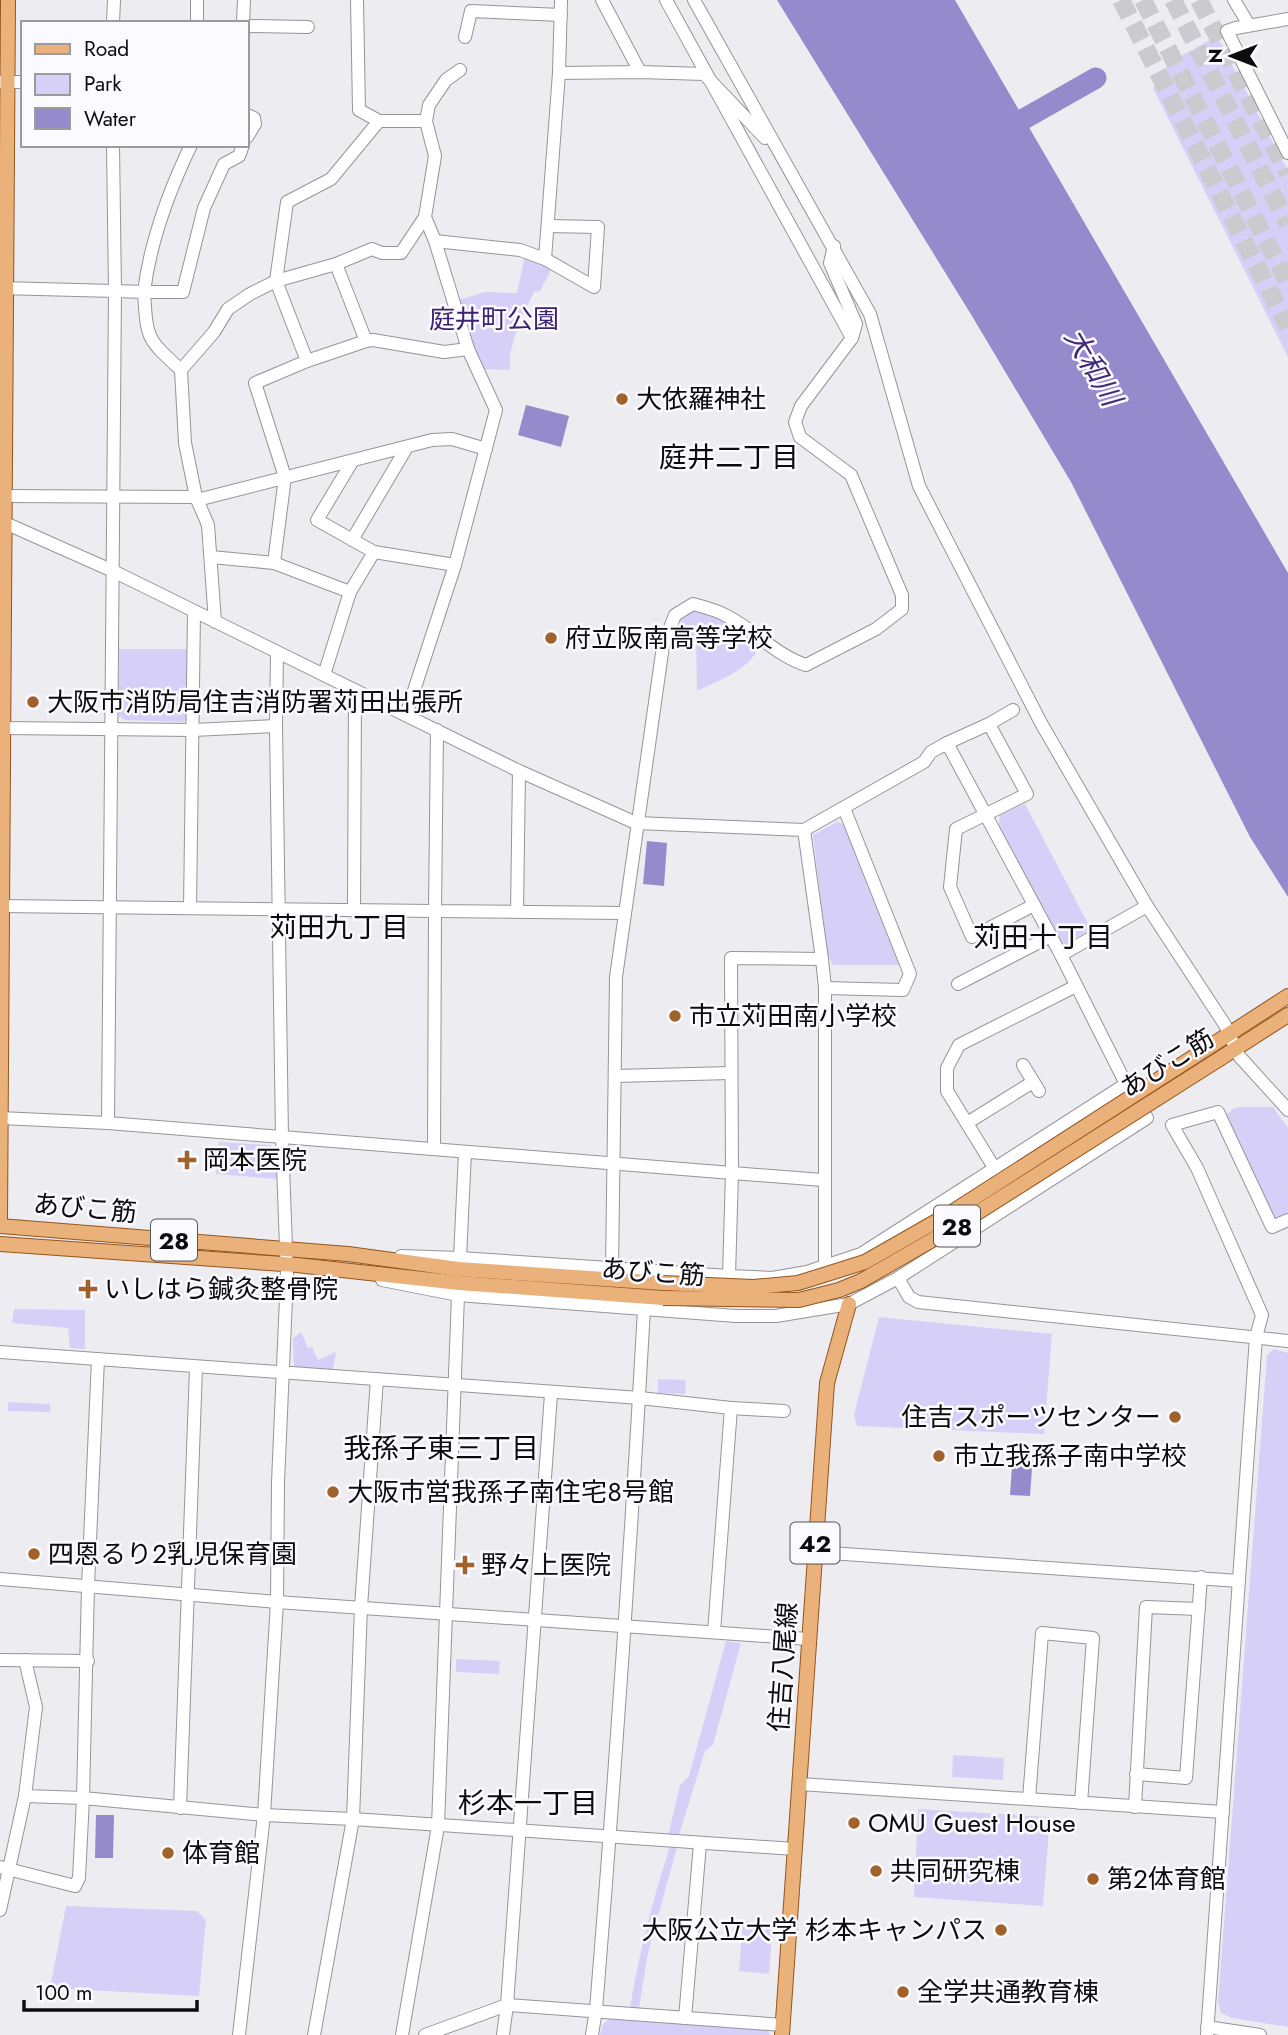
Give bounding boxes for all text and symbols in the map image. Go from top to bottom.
legend [21,21,248,147]
north arrow [1197,21,1267,91]
text: Road [84,34,129,64]
text: N [1202,48,1229,64]
text: Park [84,69,122,99]
text: Water [84,104,137,134]
park label: 庭井町公園 [429,300,559,338]
water label: 大和川 [1054,320,1133,416]
place label: 大依羅神社 [636,380,766,418]
marker: 大依羅神社 [614,391,630,407]
district label: 庭井二丁目 [659,437,799,478]
place label: 府立阪南高等学校 [565,619,773,657]
marker: 府立阪南高等学校 [543,630,559,646]
place label: 大阪市消防局住吉消防署苅田出張所 [47,683,463,721]
marker: 大阪市消防局住吉消防署苅田出張所 [25,694,41,710]
district label: 苅田九丁目 [269,907,409,948]
district label: 苅田十丁目 [973,917,1113,958]
place label: 市立苅田南小学校 [689,997,897,1035]
marker: 市立苅田南小学校 [667,1008,683,1024]
street label: あびこ筋 [1113,1019,1221,1107]
place label: 岡本医院 [203,1141,307,1179]
marker: 岡本医院 [177,1150,197,1170]
street label: あびこ筋 [32,1185,138,1231]
road number: 28 [934,1206,980,1246]
road number: 28 [151,1220,197,1260]
street label: あびこ筋 [600,1249,706,1295]
place label: いしはら鍼灸整骨院 [104,1270,338,1308]
marker: いしはら鍼灸整骨院 [78,1279,98,1299]
place label: 住吉スポーツセンター [902,1398,1161,1436]
marker: 住吉スポーツセンター [1167,1409,1183,1425]
district label: 我孫子東三丁目 [343,1428,539,1469]
place label: 市立我孫子南中学校 [953,1437,1187,1475]
marker: 市立我孫子南中学校 [931,1448,947,1464]
place label: 大阪市営我孫子南住宅８号館 [347,1473,674,1511]
marker: 大阪市営我孫子南住宅８号館 [325,1484,341,1500]
road number: 42 [790,1522,840,1563]
place label: 四恩るり２乳児保育園 [48,1535,297,1573]
marker: 四恩るり２乳児保育園 [26,1546,42,1562]
place label: 野々上医院 [481,1546,611,1584]
marker: 野々上医院 [455,1555,475,1575]
street label: 住吉八尾線 [760,1601,806,1733]
district label: 杉本一丁目 [458,1783,598,1824]
place label: OMU Guest House [868,1804,1076,1842]
marker: OMU Guest House [846,1815,862,1831]
place label: 体育館 [182,1834,260,1872]
marker: 体育館 [160,1845,176,1861]
place label: 共同研究棟 [890,1852,1020,1890]
place label: 第2体育館 [1107,1860,1226,1898]
marker: 共同研究棟 [868,1863,884,1879]
marker: 第2体育館 [1085,1871,1101,1887]
place label: 大阪公立大学 杉本キャンパス [641,1911,987,1949]
marker: 大阪公立大学 杉本キャンパス [993,1922,1009,1938]
scale bar [24,1968,198,2012]
place label: 全学共通教育棟 [917,1973,1099,2011]
text: 100 m [35,1978,92,2008]
marker: 全学共通教育棟 [895,1984,911,2000]

